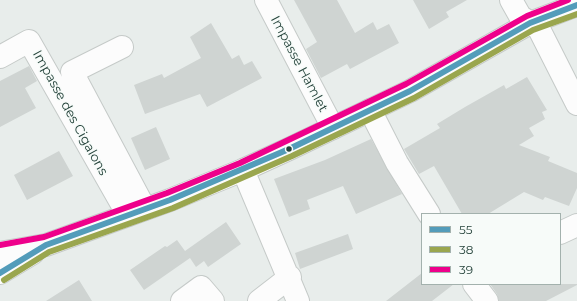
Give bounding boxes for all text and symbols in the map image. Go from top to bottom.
street label: Impasse Hamlet [267,13,331,115]
street label: Impasse des Cigalons [29,48,111,178]
unlabelled marker [284,144,294,154]
legend [421,213,561,285]
text: 55 [459,222,473,237]
text: 38 [459,242,473,257]
text: 39 [459,262,473,277]

